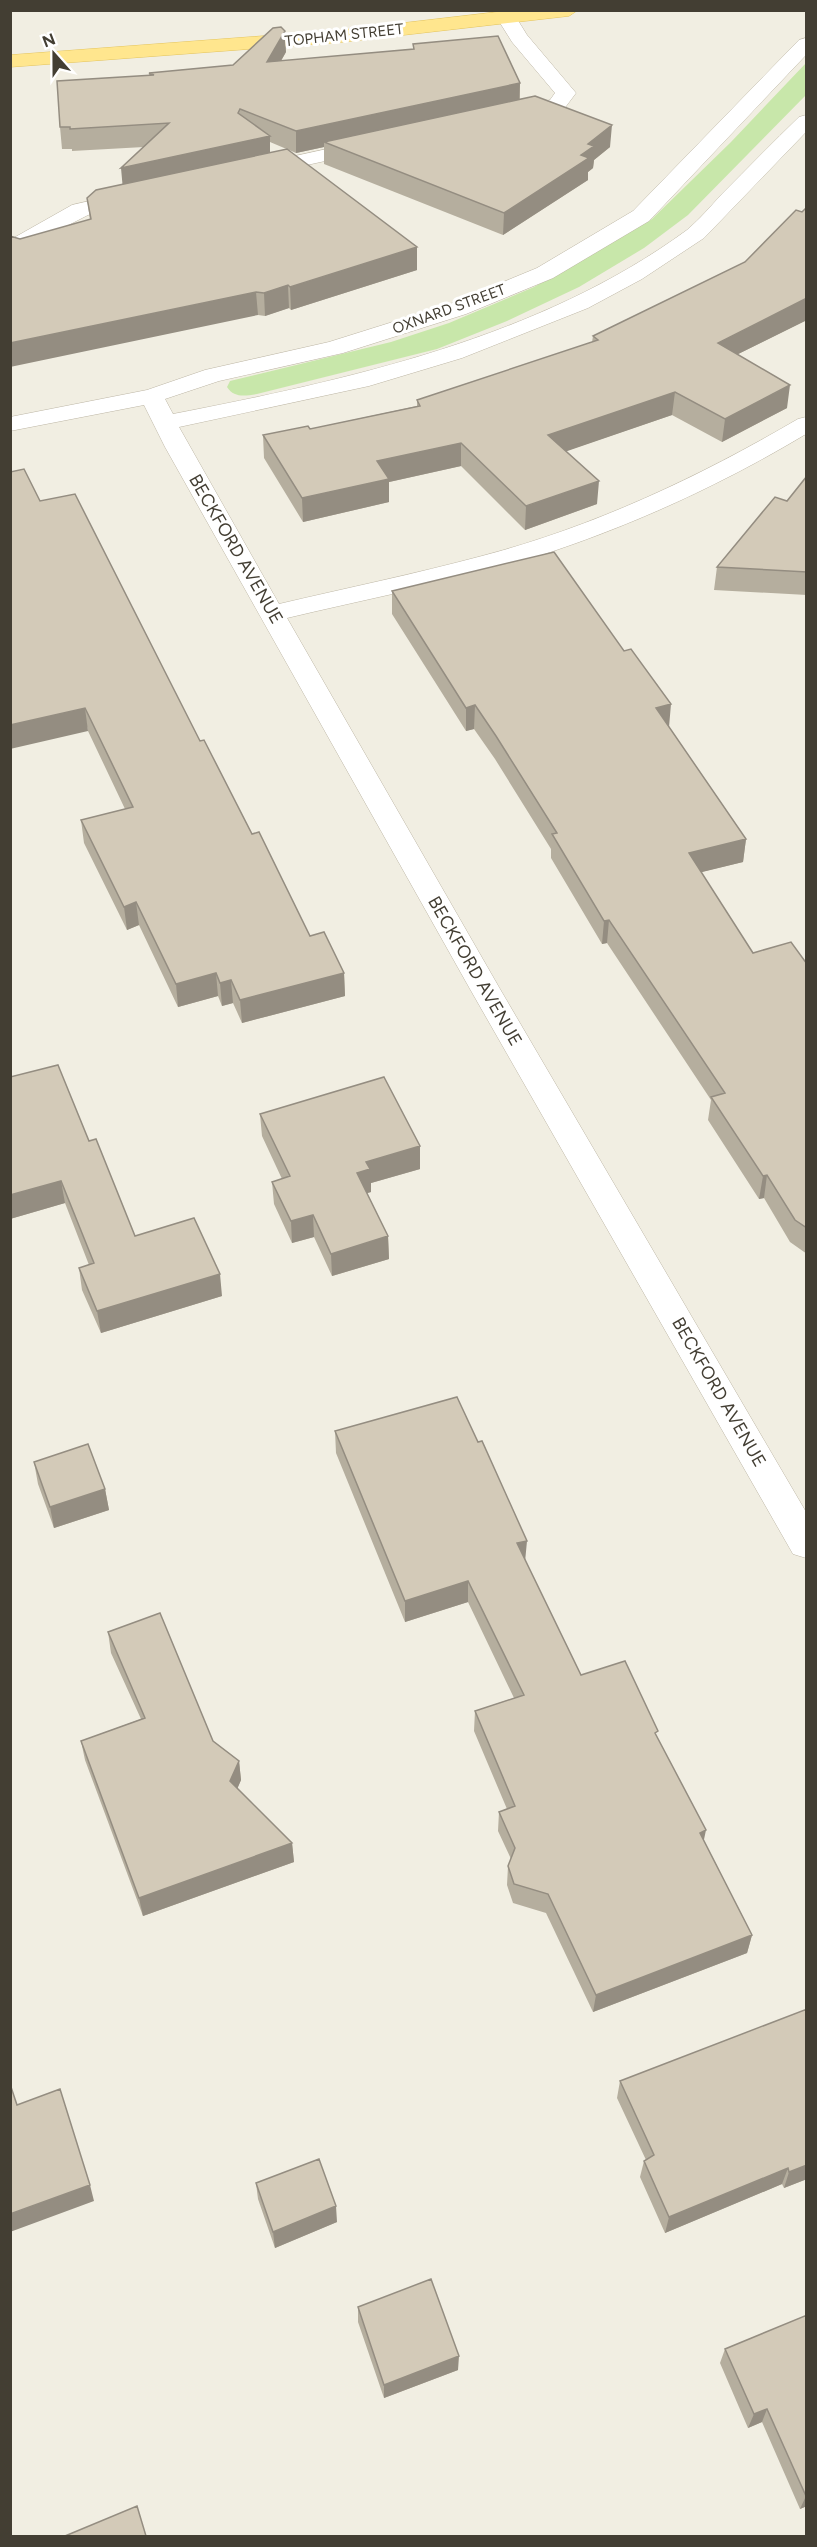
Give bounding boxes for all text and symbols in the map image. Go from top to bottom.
street label: TOPHAM STREET [284,20,405,50]
north arrow [24,24,84,84]
text: N [40,29,58,52]
street label: OXNARD STREET [390,280,509,338]
street label: BECKFORD AVENUE [184,470,288,628]
street label: BECKFORD AVENUE [423,892,527,1050]
street label: BECKFORD AVENUE [667,1313,771,1471]

